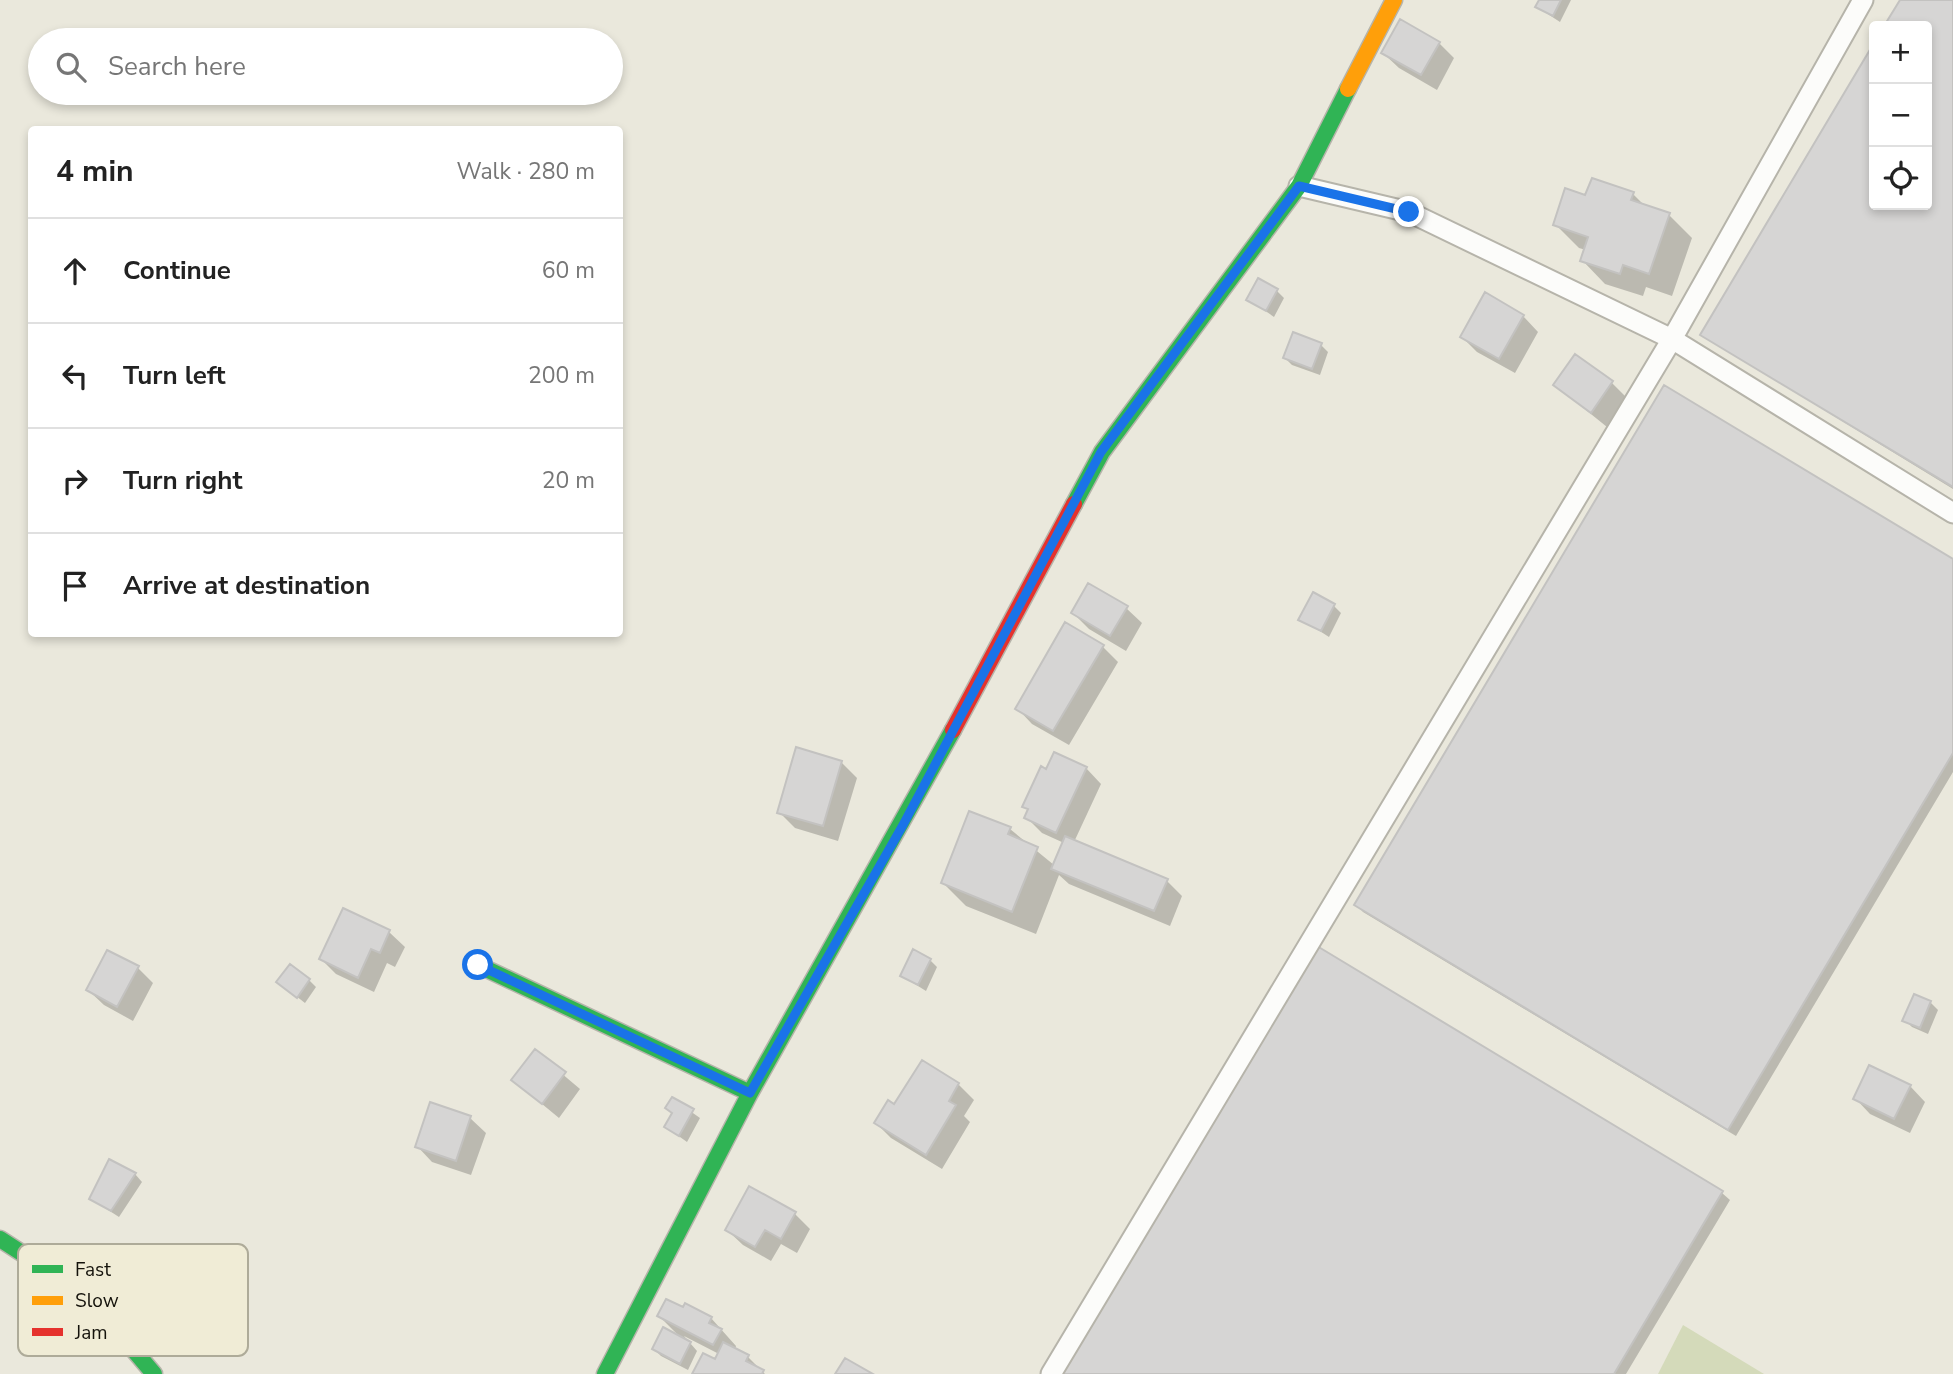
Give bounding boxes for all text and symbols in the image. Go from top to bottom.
map controls [1869,21,1932,210]
button: + [1869,21,1932,84]
search box [28,28,623,105]
icon: search [52,48,90,86]
text: Search here [108,49,246,84]
button: − [1869,84,1932,147]
button: locate [1869,147,1932,210]
text: 4 min [56,151,134,192]
text: Walk · 280 m [456,156,595,187]
route end [1393,196,1424,227]
icon: ahead [56,252,94,290]
text: Continue [123,253,231,288]
text: 60 m [542,255,595,286]
icon: left [56,357,94,395]
text: Turn left [123,358,226,393]
text: 200 m [528,360,595,391]
icon: right [56,462,94,500]
text: Turn right [123,463,242,498]
text: 20 m [542,465,595,496]
icon: arrive [56,567,94,605]
text: Arrive at destination [123,568,370,603]
route start [462,949,493,980]
legend [18,1244,248,1356]
text: Fast [75,1257,111,1283]
text: Slow [75,1288,119,1314]
text: Jam [74,1320,108,1346]

